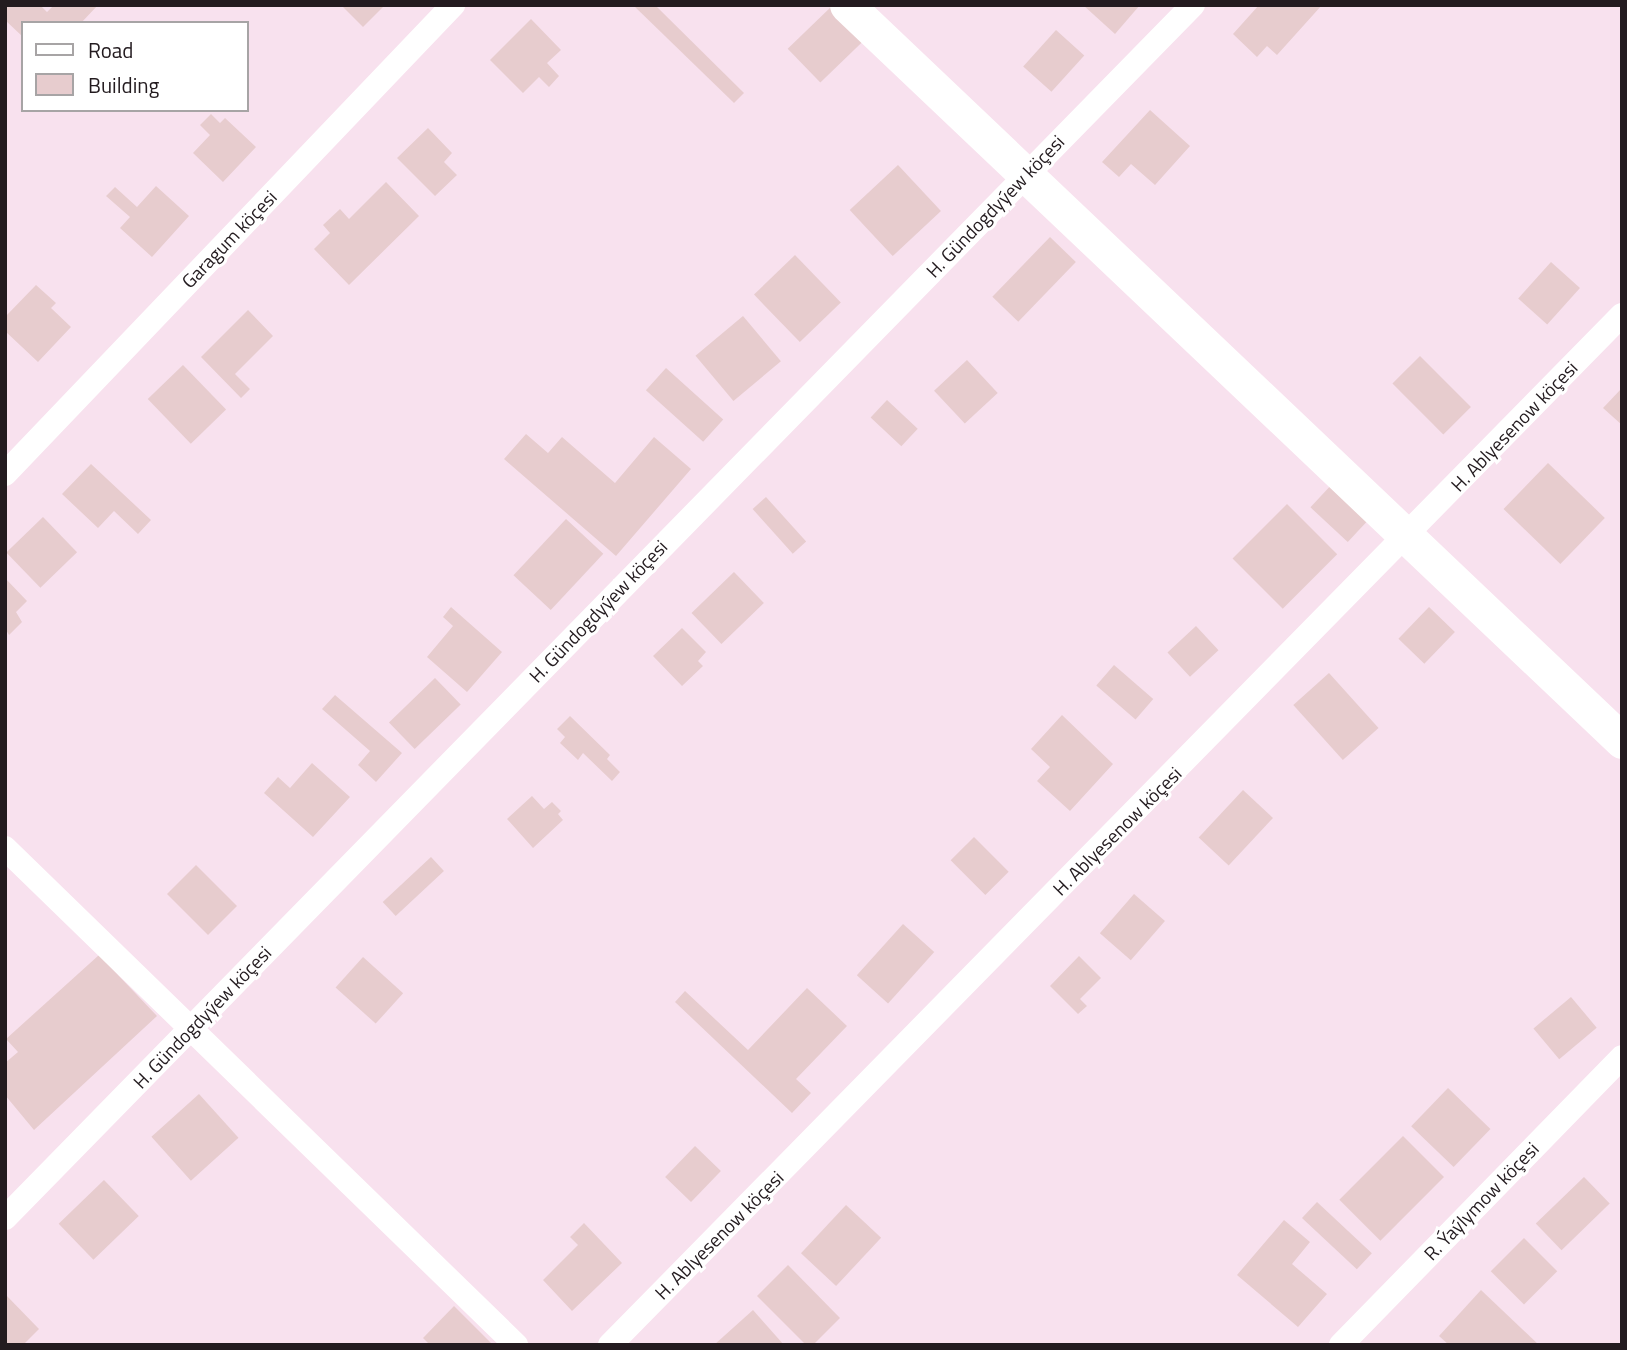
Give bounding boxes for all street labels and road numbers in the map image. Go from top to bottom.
street label: H. Gündogdyýew köçesi [921,130,1069,282]
street label: Garagum köçesi [177,185,281,293]
street label: H. Ablyesenow köçesi [1446,356,1582,496]
street label: H. Gündogdyýew köçesi [524,535,672,687]
street label: H. Ablyesenow köçesi [1048,762,1186,900]
street label: H. Gündogdyýew köçesi [128,941,276,1093]
street label: R. Ýaýlymow köçesi [1419,1137,1543,1265]
street label: H. Ablyesenow köçesi [650,1166,788,1304]

